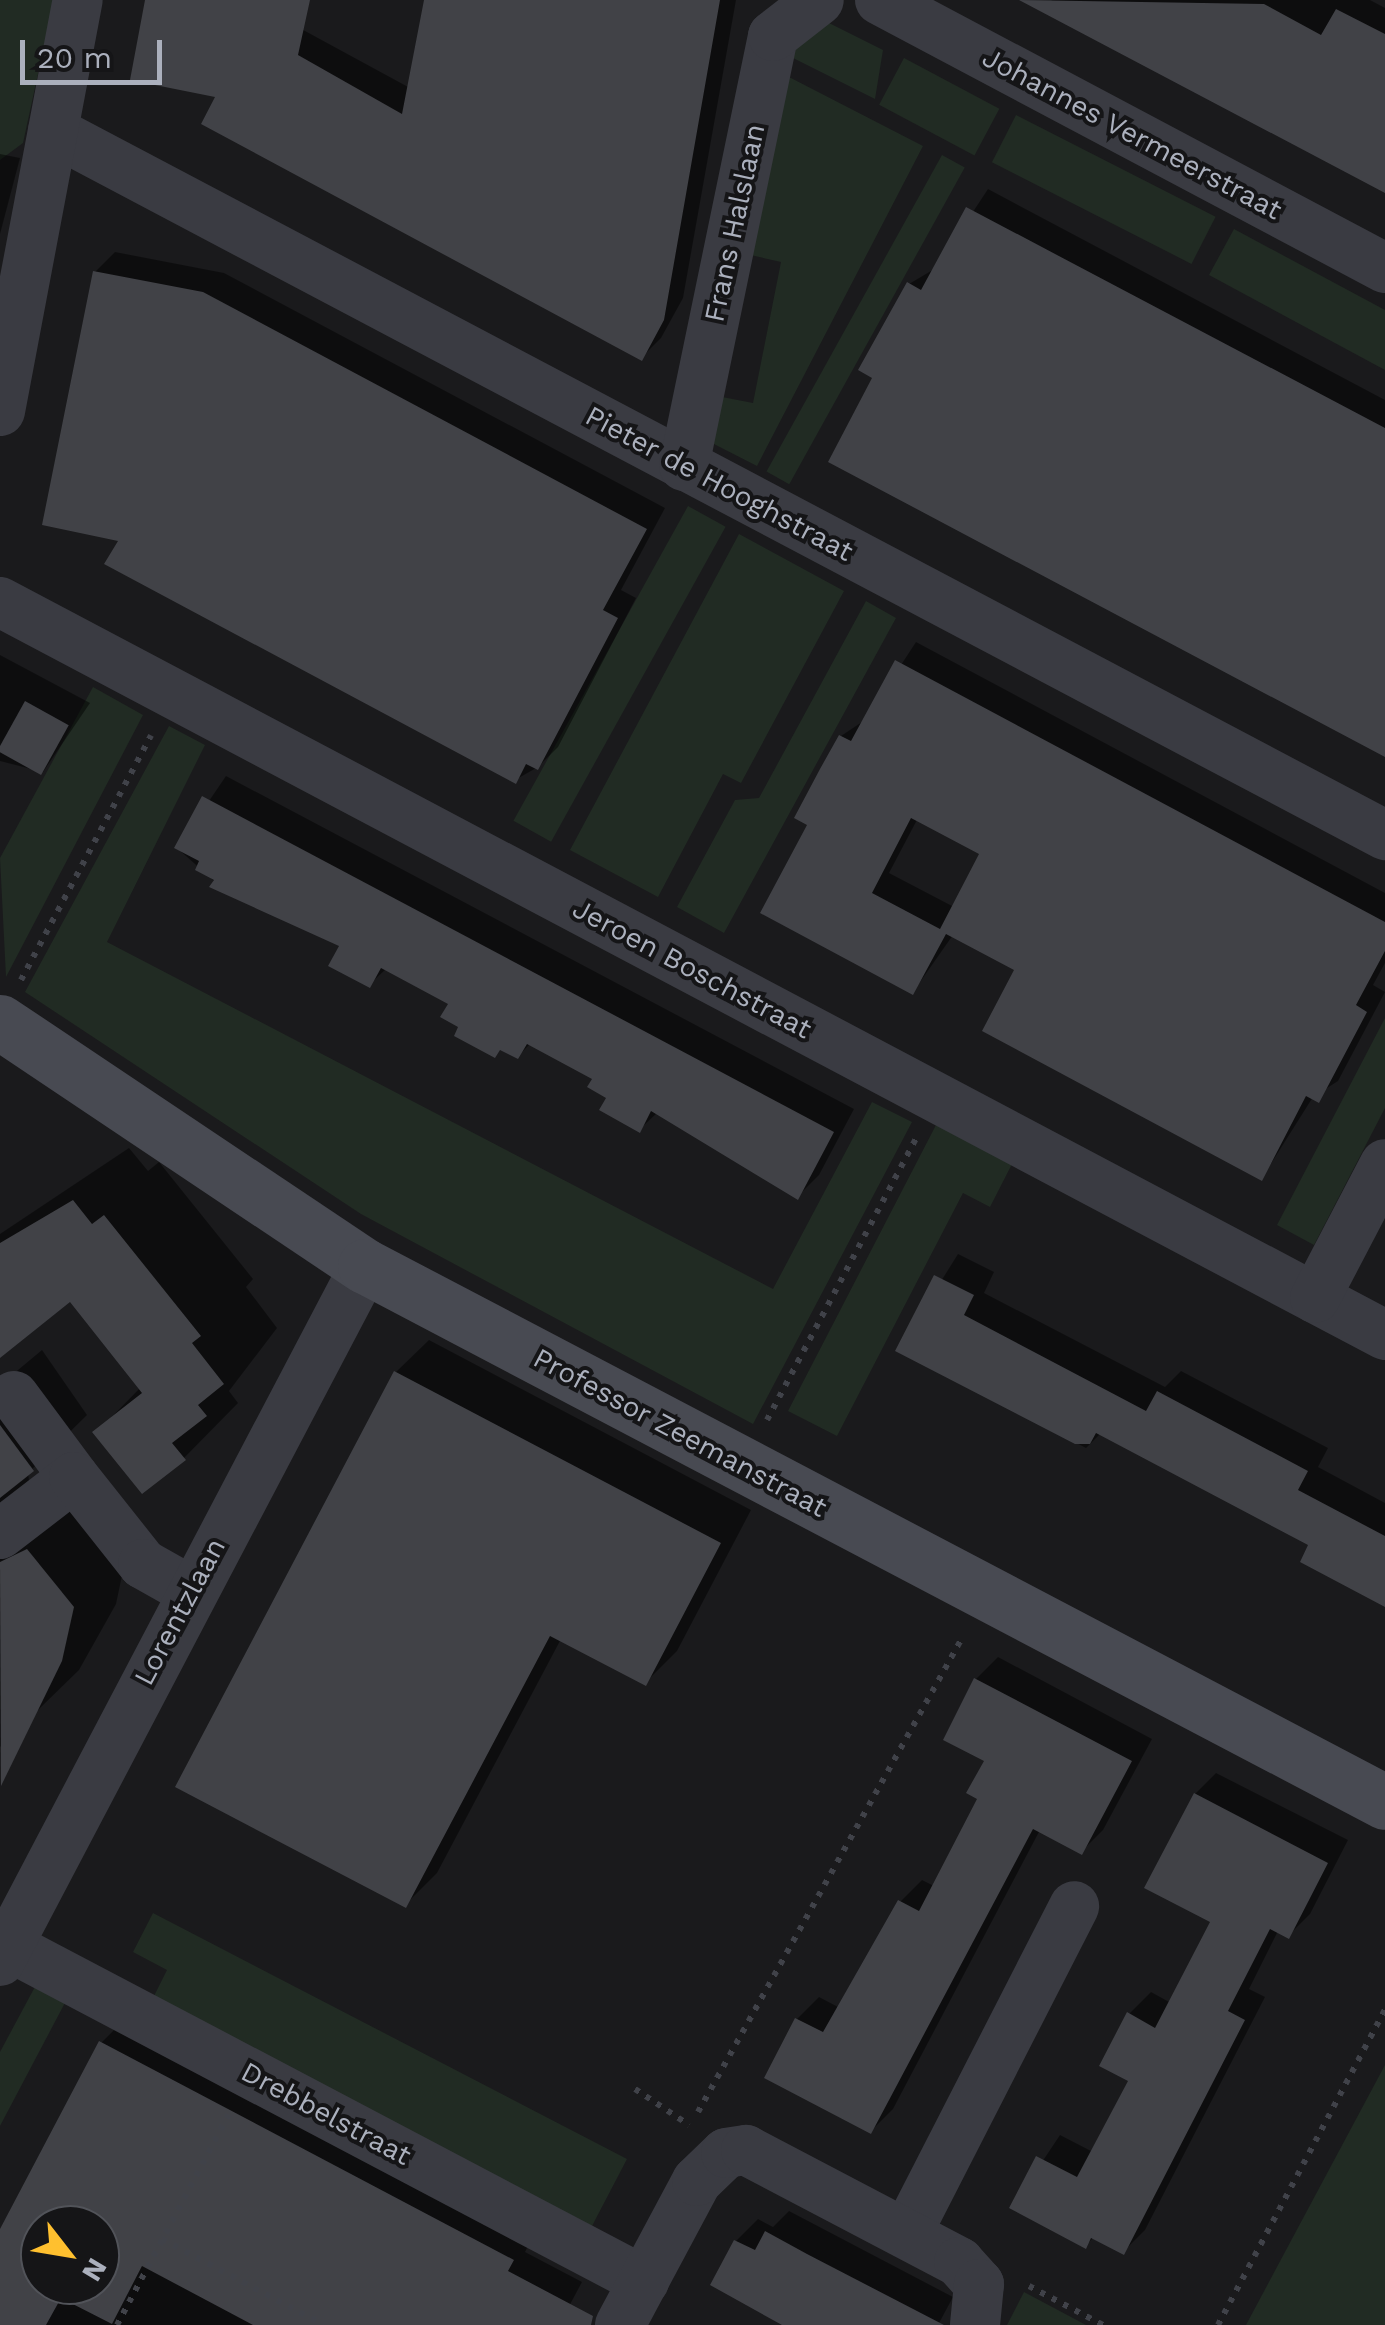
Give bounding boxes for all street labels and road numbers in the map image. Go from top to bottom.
street label: Johannes Vermeerstraat [976,40,1288,228]
street label: Frans Halslaan [698,121,772,325]
street label: Pieter de Hooghstraat [579,399,859,569]
street label: Jeroen Boschstraat [567,892,817,1046]
street label: Professor Zeemanstraat [527,1341,833,1525]
street label: Lorentzlaan [127,1533,233,1691]
street label: Drebbelstraat [235,2055,417,2173]

